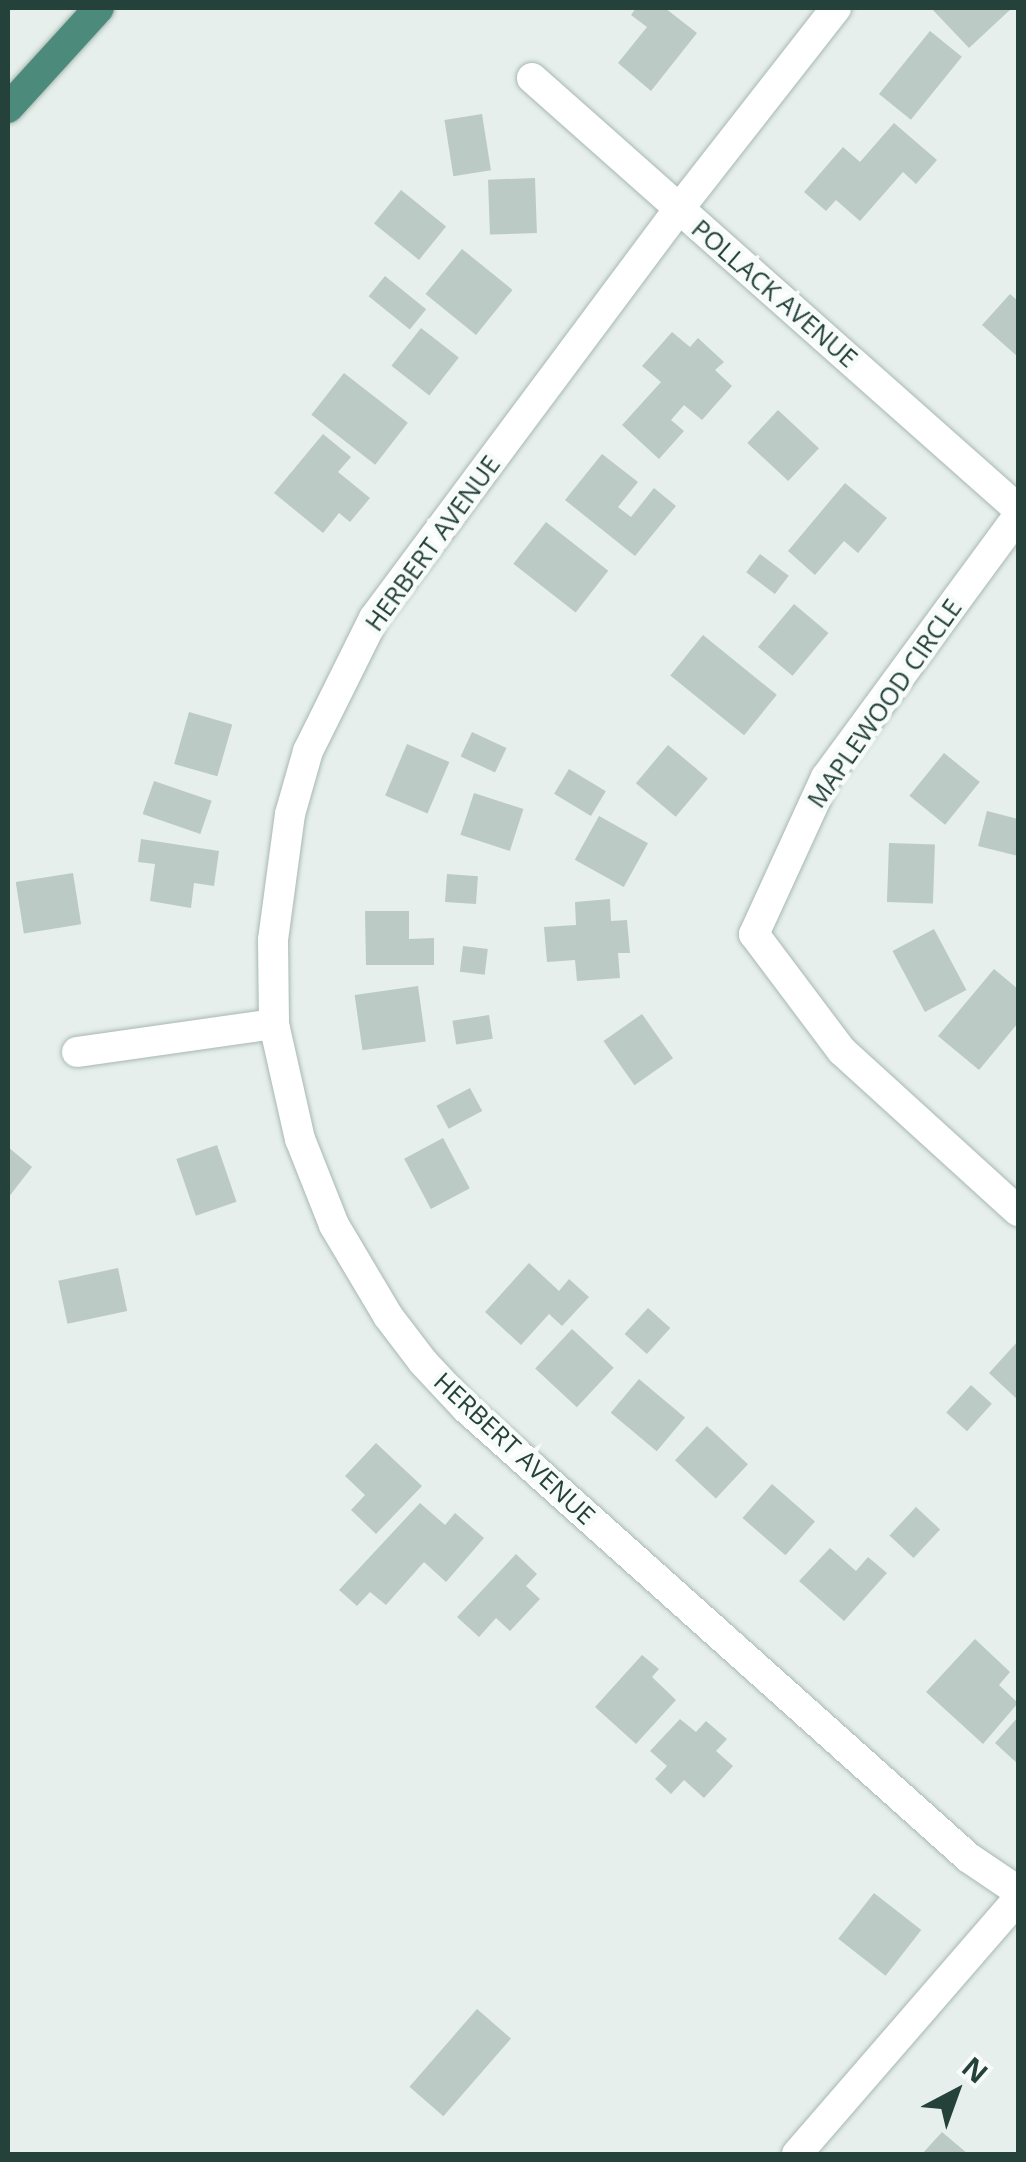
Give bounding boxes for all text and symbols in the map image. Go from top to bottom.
street label: POLLACK AVENUE [686,213,864,373]
street label: HERBERT AVENUE [358,450,506,636]
street label: MAPLEWOOD CIRCLE [801,593,967,813]
street label: HERBERT AVENUE [428,1366,602,1530]
north arrow [906,2042,1006,2142]
text: N [955,2048,997,2091]

